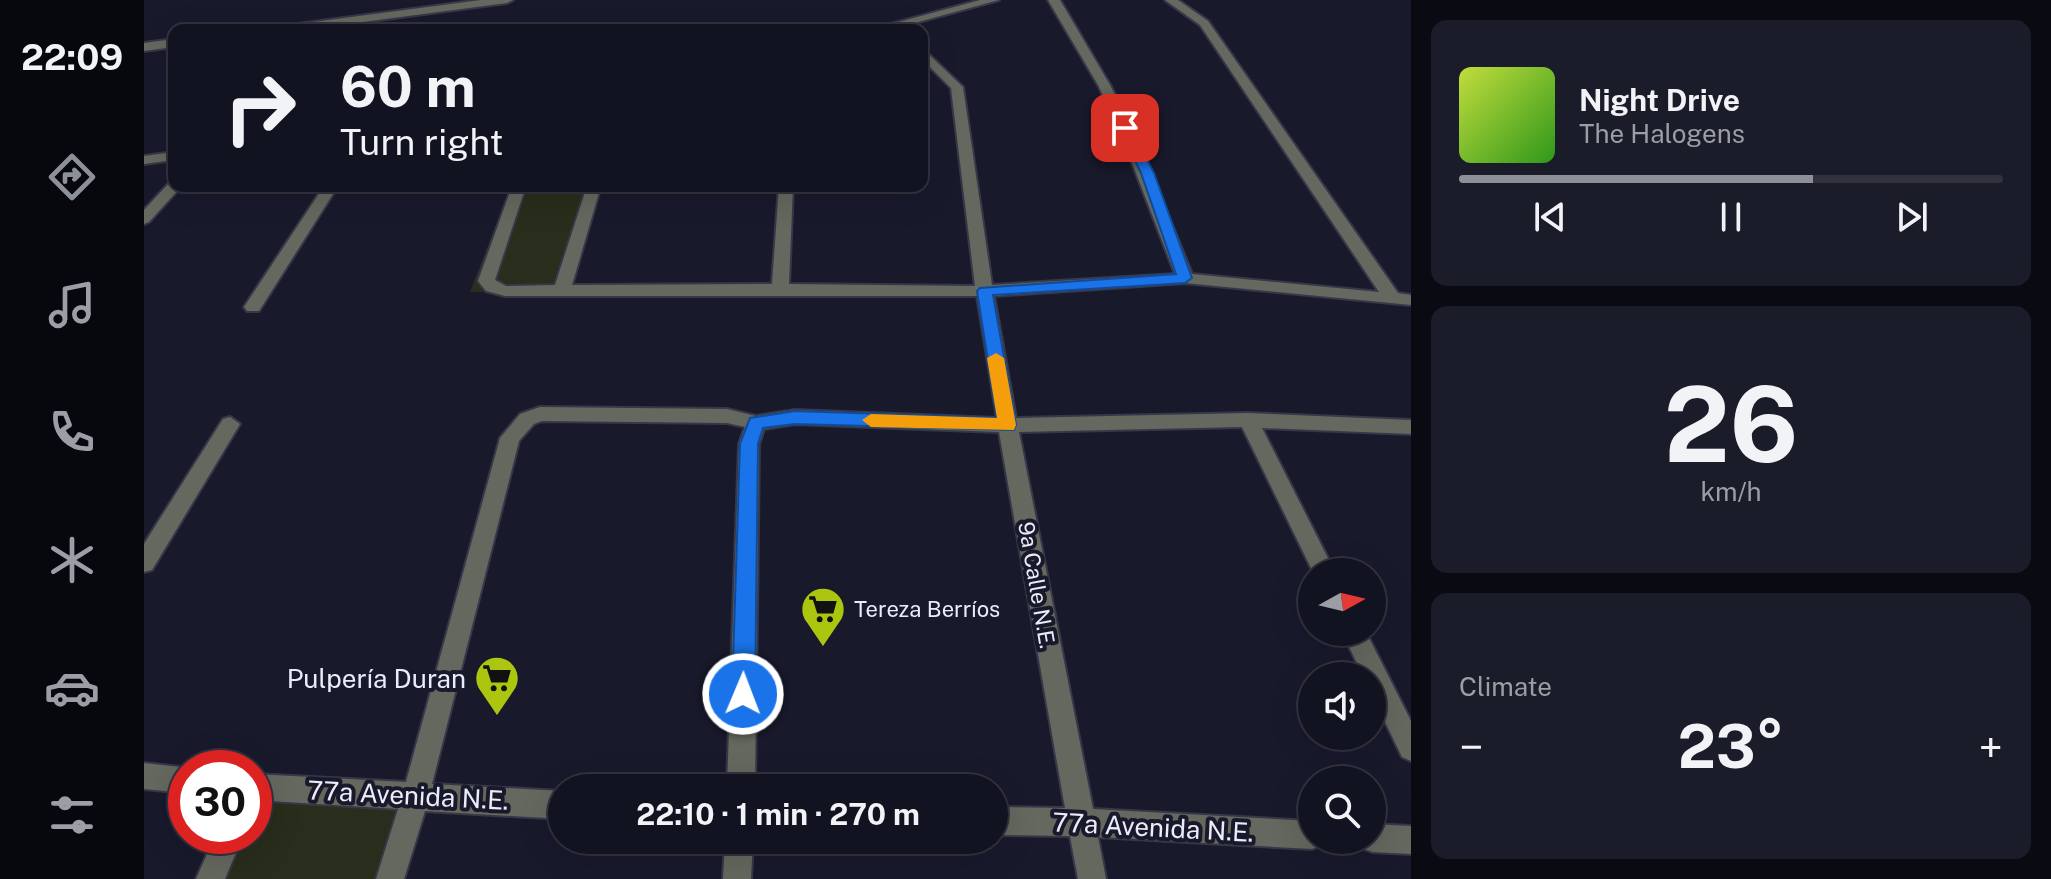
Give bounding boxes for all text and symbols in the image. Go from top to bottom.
text: 22:09 [21,36,123,78]
text: 60 m [340,54,476,120]
icon: right [208,56,312,160]
text: Night Drive [1579,82,1740,118]
pin [1091,94,1159,162]
icon: arrive [1103,106,1147,150]
text: The Halogens [1579,118,1745,149]
text: Turn right [340,121,503,163]
icon: directions [44,149,100,205]
icon: previous [1528,195,1572,239]
icon: pause [1709,195,1753,239]
icon: next [1890,195,1934,239]
icon: music [44,277,100,333]
text: 26 [1664,363,1798,485]
icon: phone [44,404,100,460]
text: km/h [1700,476,1762,507]
street label: 9a Calle N.E. [1013,520,1061,650]
icon: climate [44,532,100,588]
north arrow [1298,558,1386,646]
map controls [1298,558,1386,854]
supermarket icon: Tereza Berríos [799,585,847,648]
place label: Tereza Berríos [854,596,1000,622]
position arrow [701,652,785,736]
supermarket icon: Pulpería Duran [473,654,521,717]
icon: car [44,660,100,716]
button: sound [1298,662,1386,750]
place label: Pulpería Duran [287,663,466,694]
text: Climate [1459,671,1552,702]
text: 23° [1678,711,1784,782]
text: − [1459,721,1483,773]
text: + [1979,721,2003,773]
speed limit sign: 30 [168,750,272,854]
button: search [1298,766,1386,854]
street label: 77a Avenida N.E. [307,774,509,816]
icon: filters [44,787,100,843]
text: 22:10 · 1 min · 270 m [636,796,920,832]
street label: 77a Avenida N.E. [1052,806,1254,848]

